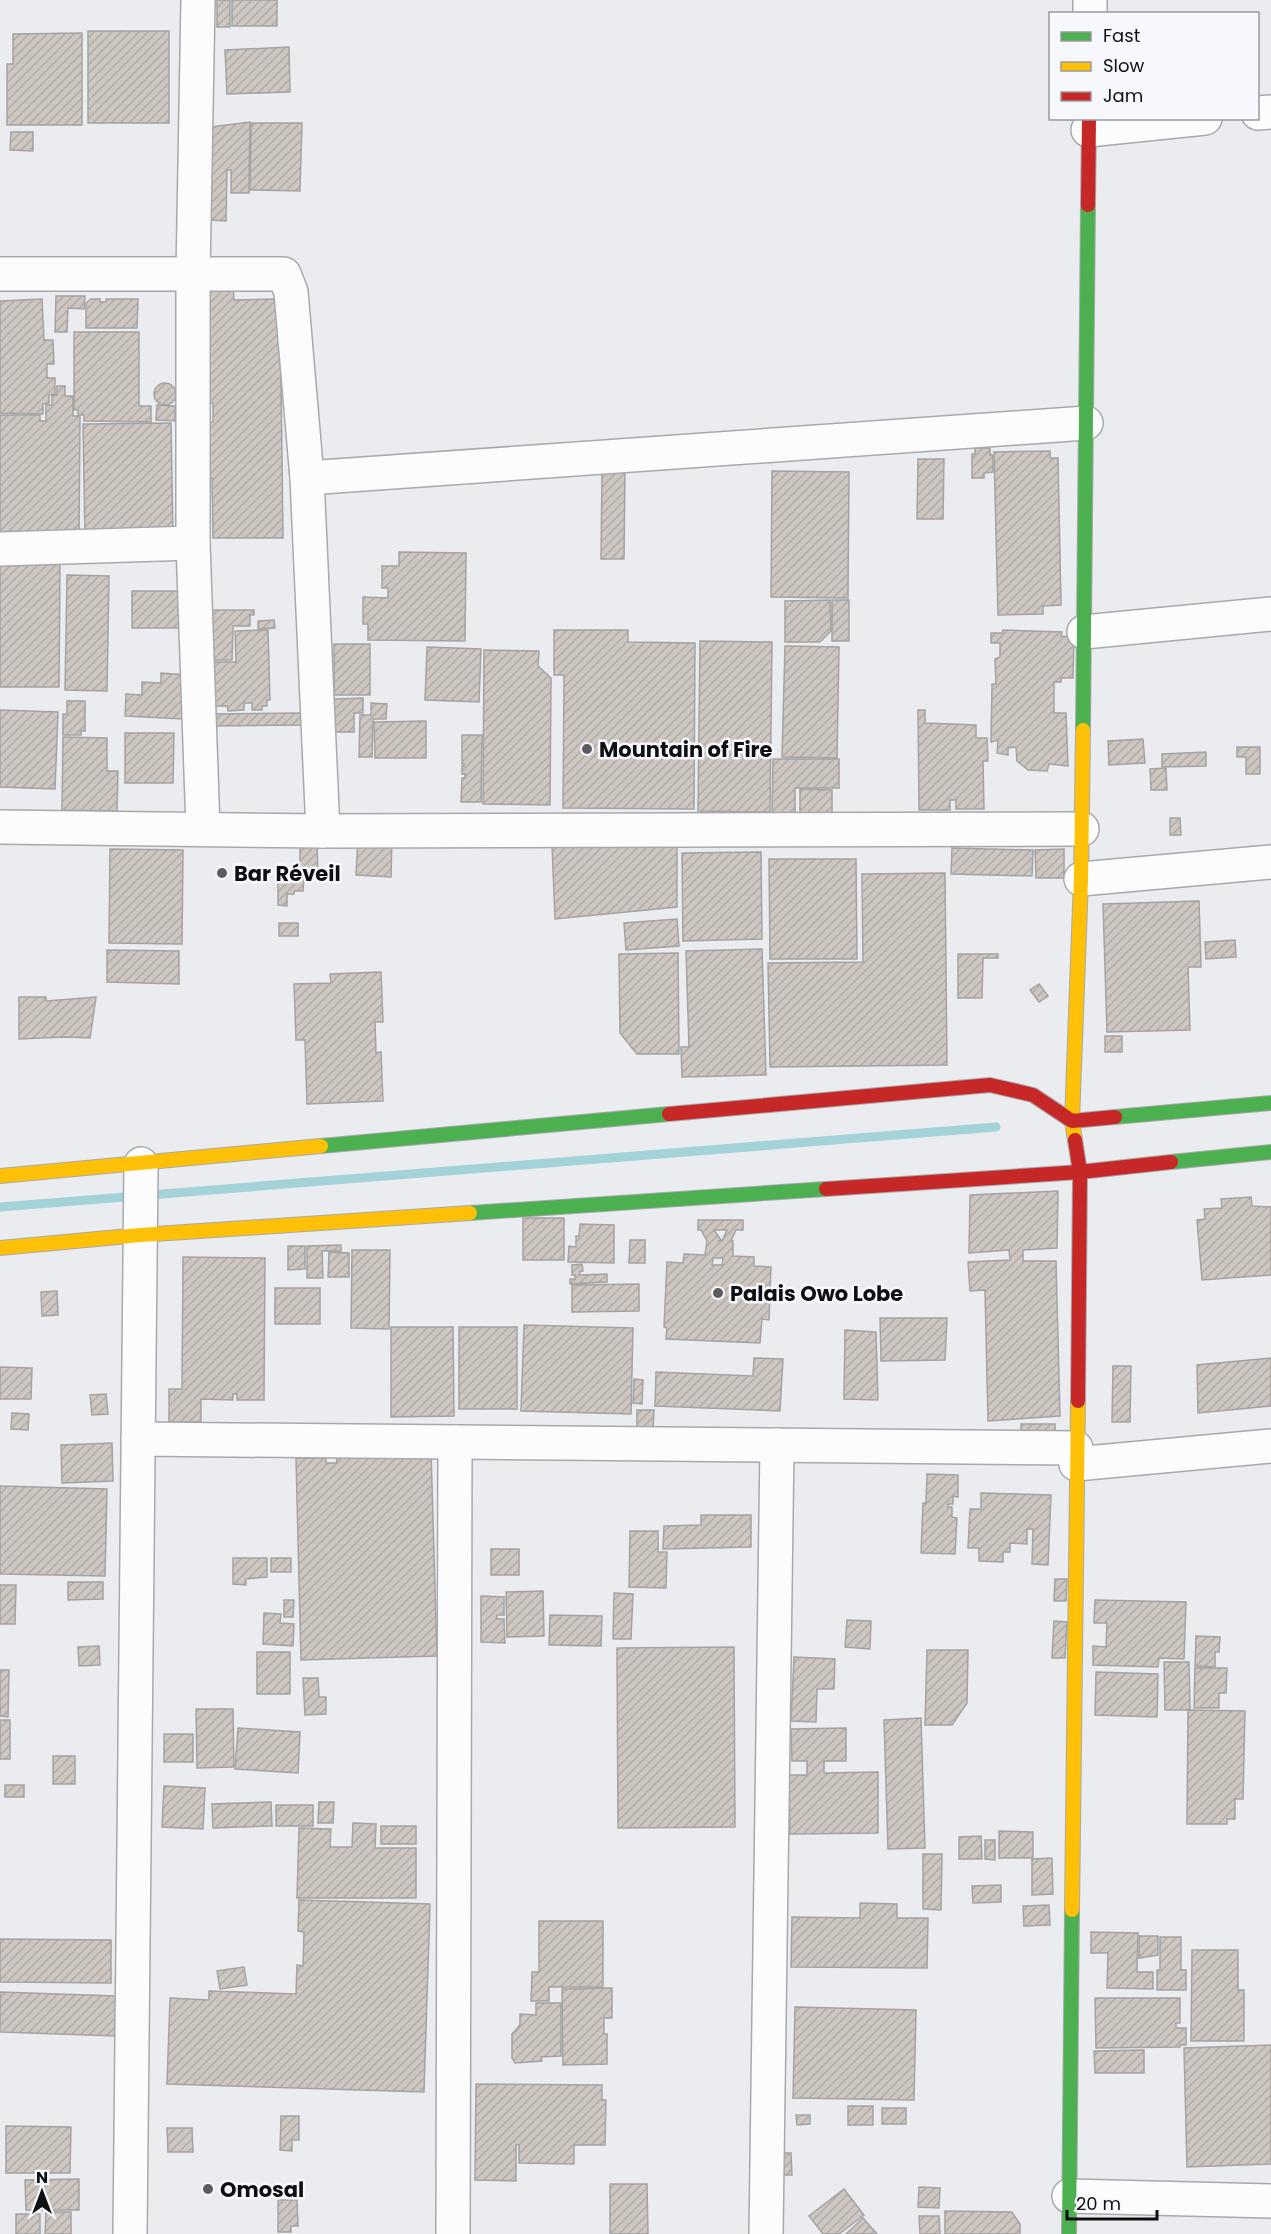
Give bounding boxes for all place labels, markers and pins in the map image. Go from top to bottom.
place label: Mountain of Fire [599,735,773,764]
marker: Mountain of Fire [580,742,594,756]
place label: Bar Réveil [234,859,341,888]
marker: Bar Réveil [215,866,229,880]
place label: Palais Owo Lobe [730,1279,903,1308]
marker: Palais Owo Lobe [711,1286,725,1300]
place label: Omosal [220,2175,304,2204]
marker: Omosal [201,2182,215,2196]

